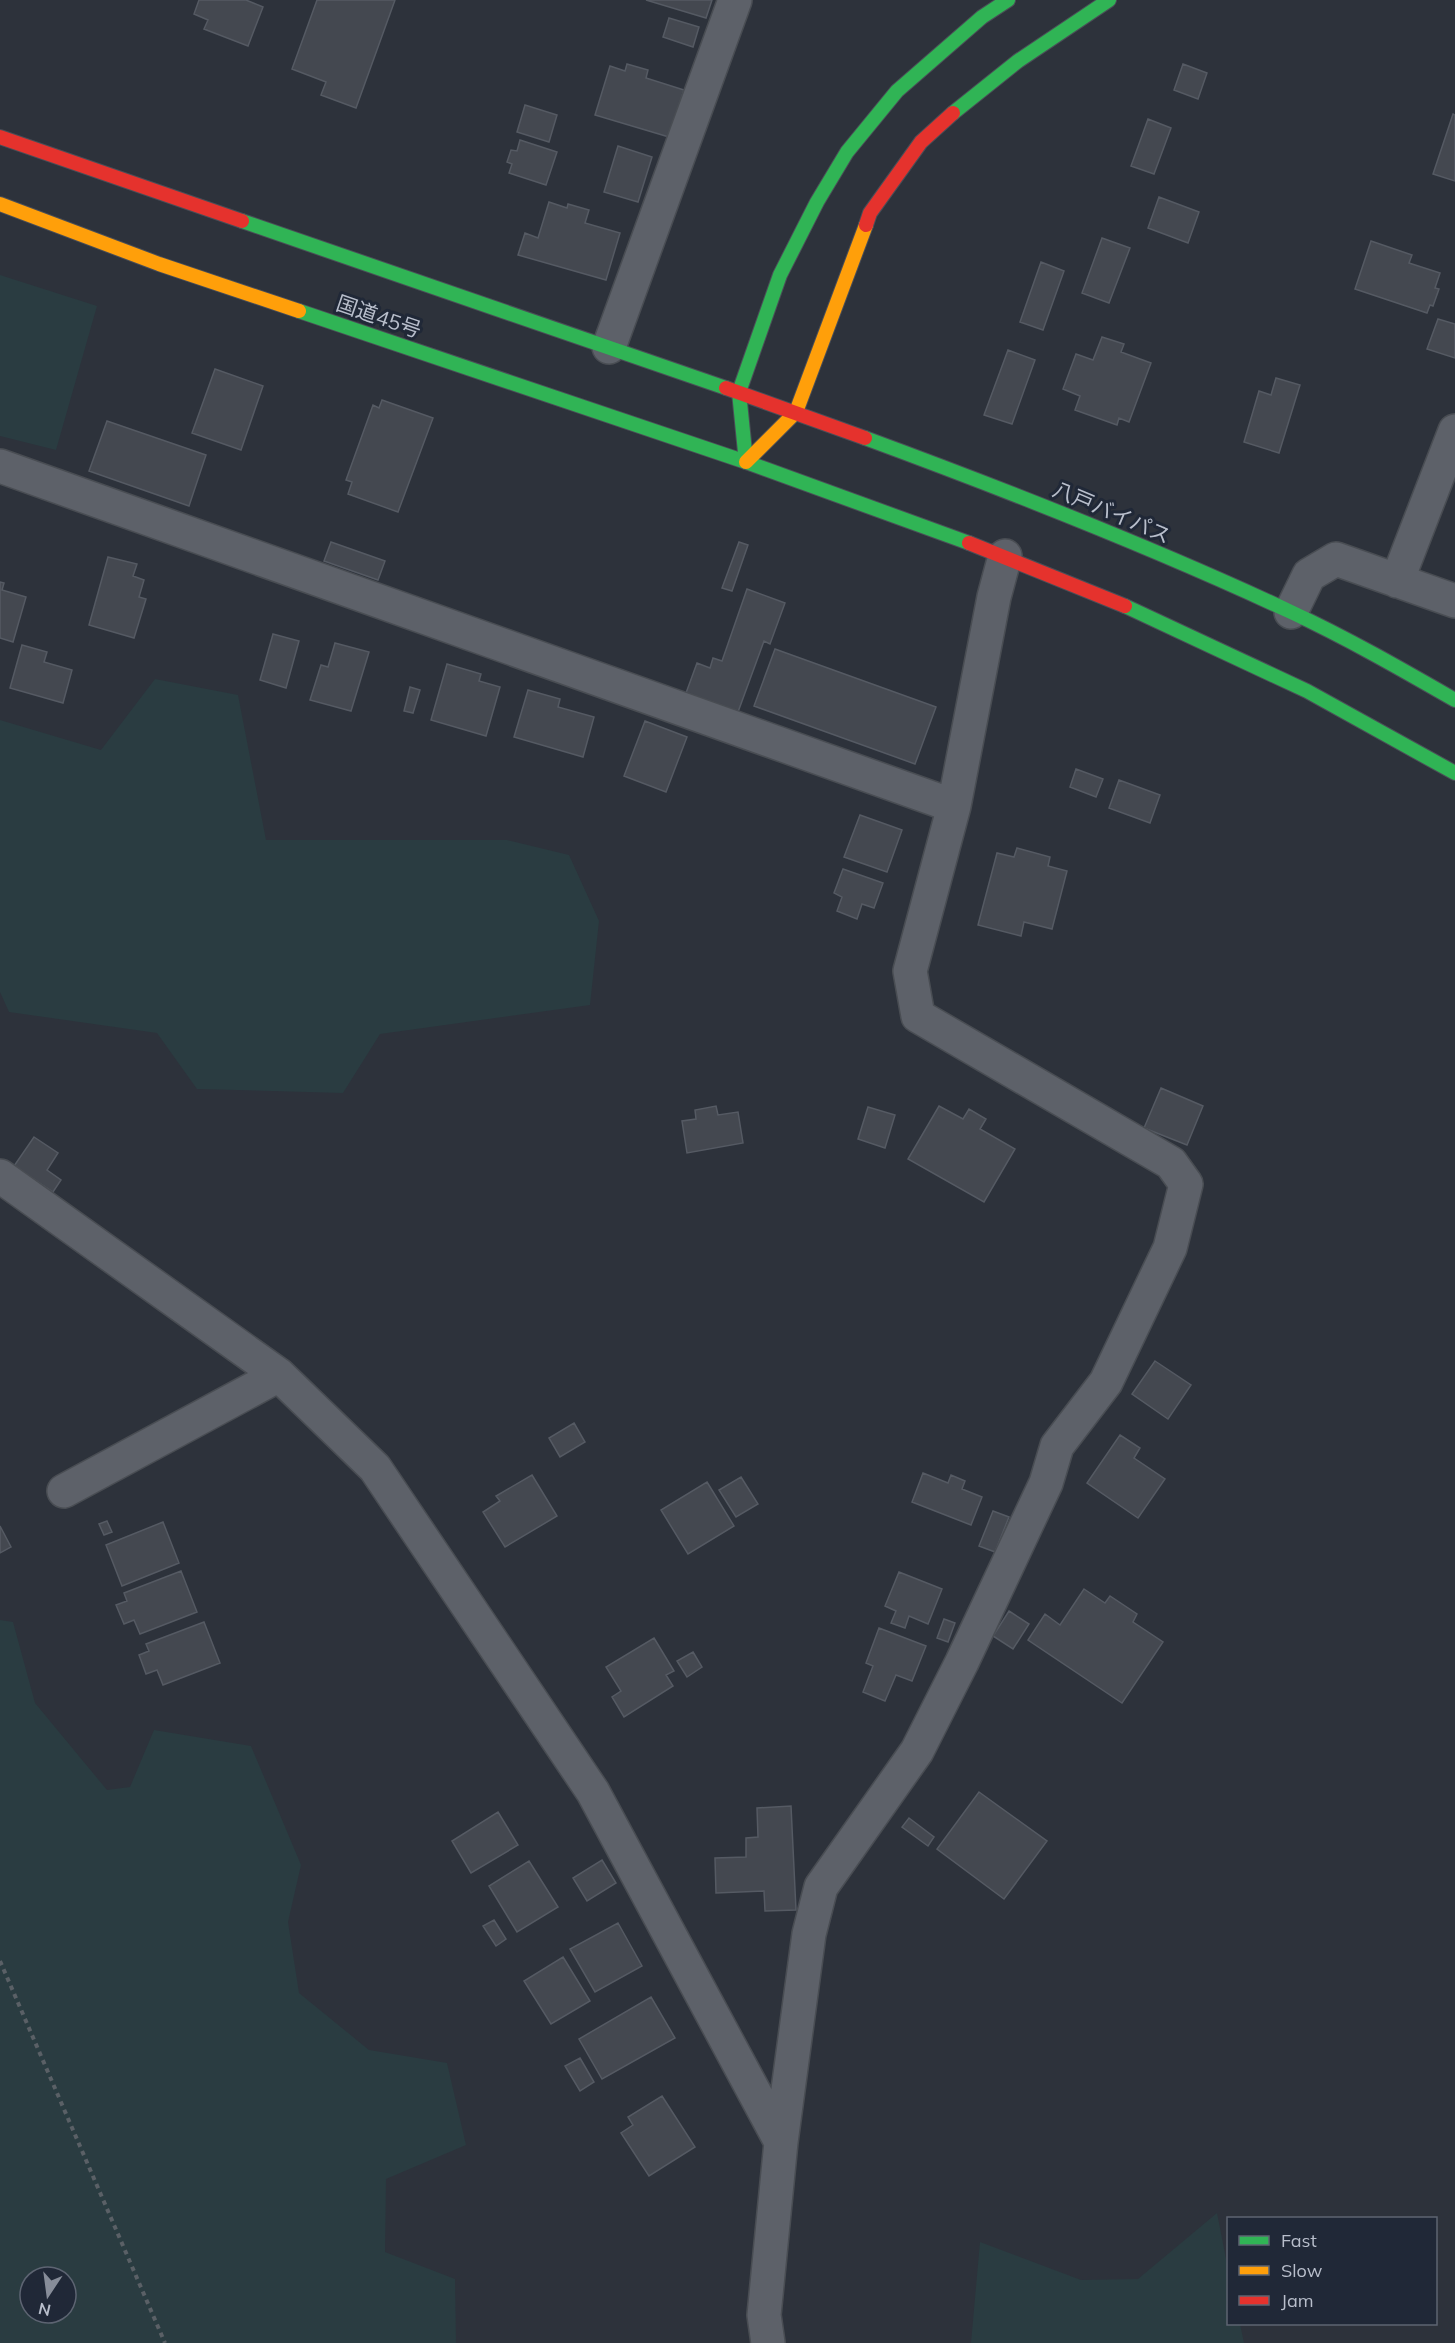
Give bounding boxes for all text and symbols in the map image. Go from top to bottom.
street label: 国道45号 [333,289,425,343]
street label: 八戸バイパス [1049,475,1175,549]
legend [1227,2217,1437,2325]
text: Fast [1281,2229,1317,2252]
text: Slow [1281,2259,1323,2282]
north arrow [18,2265,78,2325]
text: Jam [1281,2289,1314,2312]
text: N [36,2299,53,2321]

